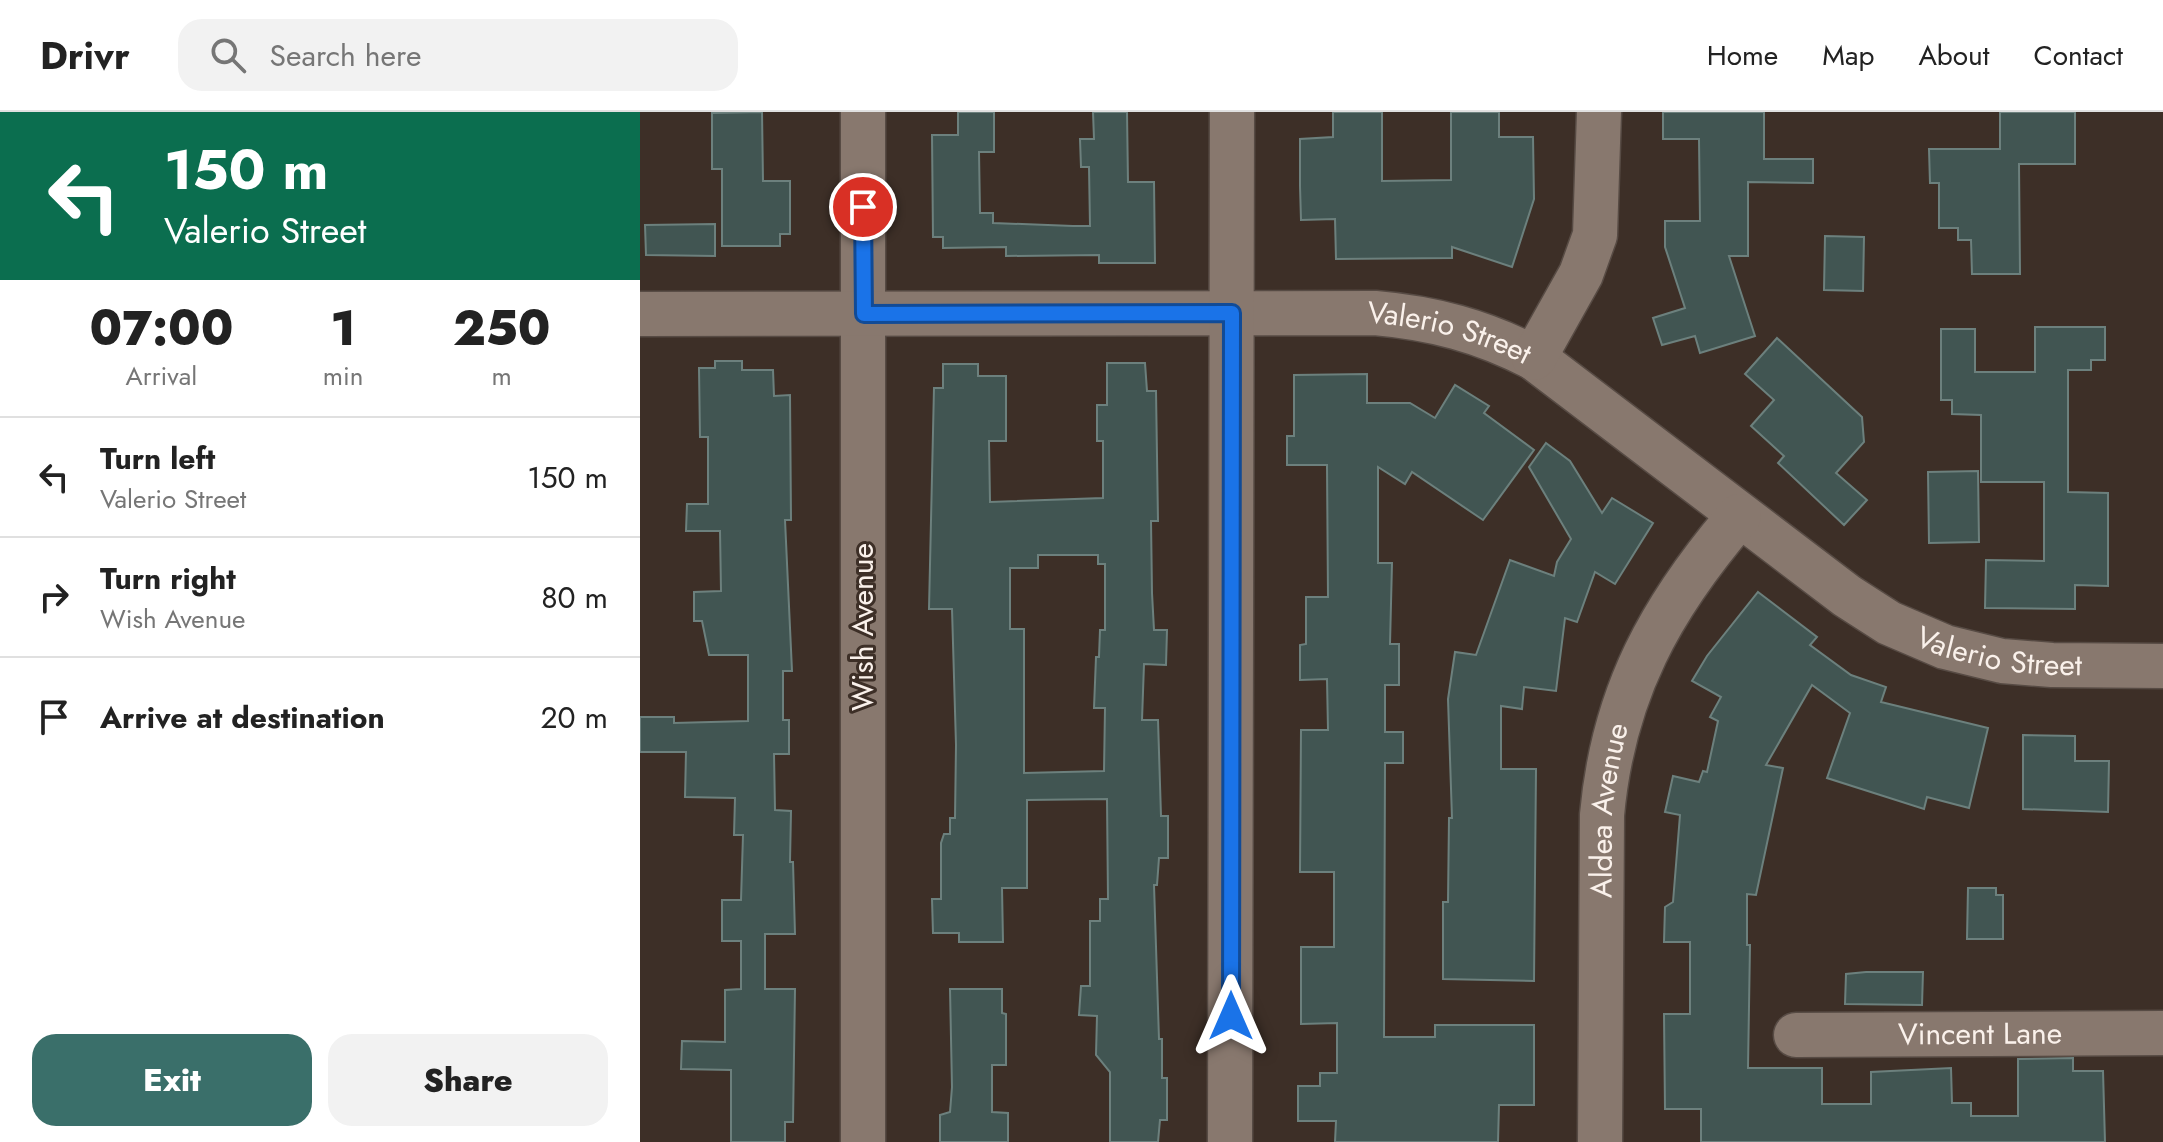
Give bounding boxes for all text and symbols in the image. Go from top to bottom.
search box [178,19,738,91]
text: Drivr [40,28,130,83]
icon: search [206,33,250,77]
text: Search here [270,34,421,77]
text: Home [1707,35,1778,76]
text: Map [1822,35,1874,76]
text: About [1918,35,1990,76]
text: Contact [2034,35,2123,76]
text: 150 m [164,129,328,210]
icon: left [32,144,136,248]
pin [829,173,897,241]
icon: arrive [841,185,885,229]
text: Valerio Street [164,204,366,256]
street label: Valerio Street [1366,290,1540,375]
text: 07:00 [89,294,233,363]
text: 1 [331,294,356,363]
text: 250 [453,294,551,363]
text: Arrival [126,357,197,395]
text: min [323,357,364,395]
text: m [492,357,512,395]
text: Turn left [100,437,215,480]
icon: left [32,455,76,499]
text: 150 m [527,456,608,499]
text: Valerio Street [100,480,246,518]
street label: Wish Avenue [841,543,884,711]
text: Turn right [100,557,236,600]
icon: right [32,575,76,619]
text: 80 m [541,576,608,619]
text: Wish Avenue [100,600,245,638]
street label: Valerio Street [1909,615,2083,687]
icon: arrive [32,695,76,739]
text: Arrive at destination [100,696,385,739]
text: 20 m [541,696,608,739]
street label: Aldea Avenue [1579,718,1639,898]
position arrow [1189,974,1273,1058]
street label: Vincent Lane [1898,1012,2062,1055]
button: Exit [32,1034,312,1126]
button: Share [328,1034,608,1126]

